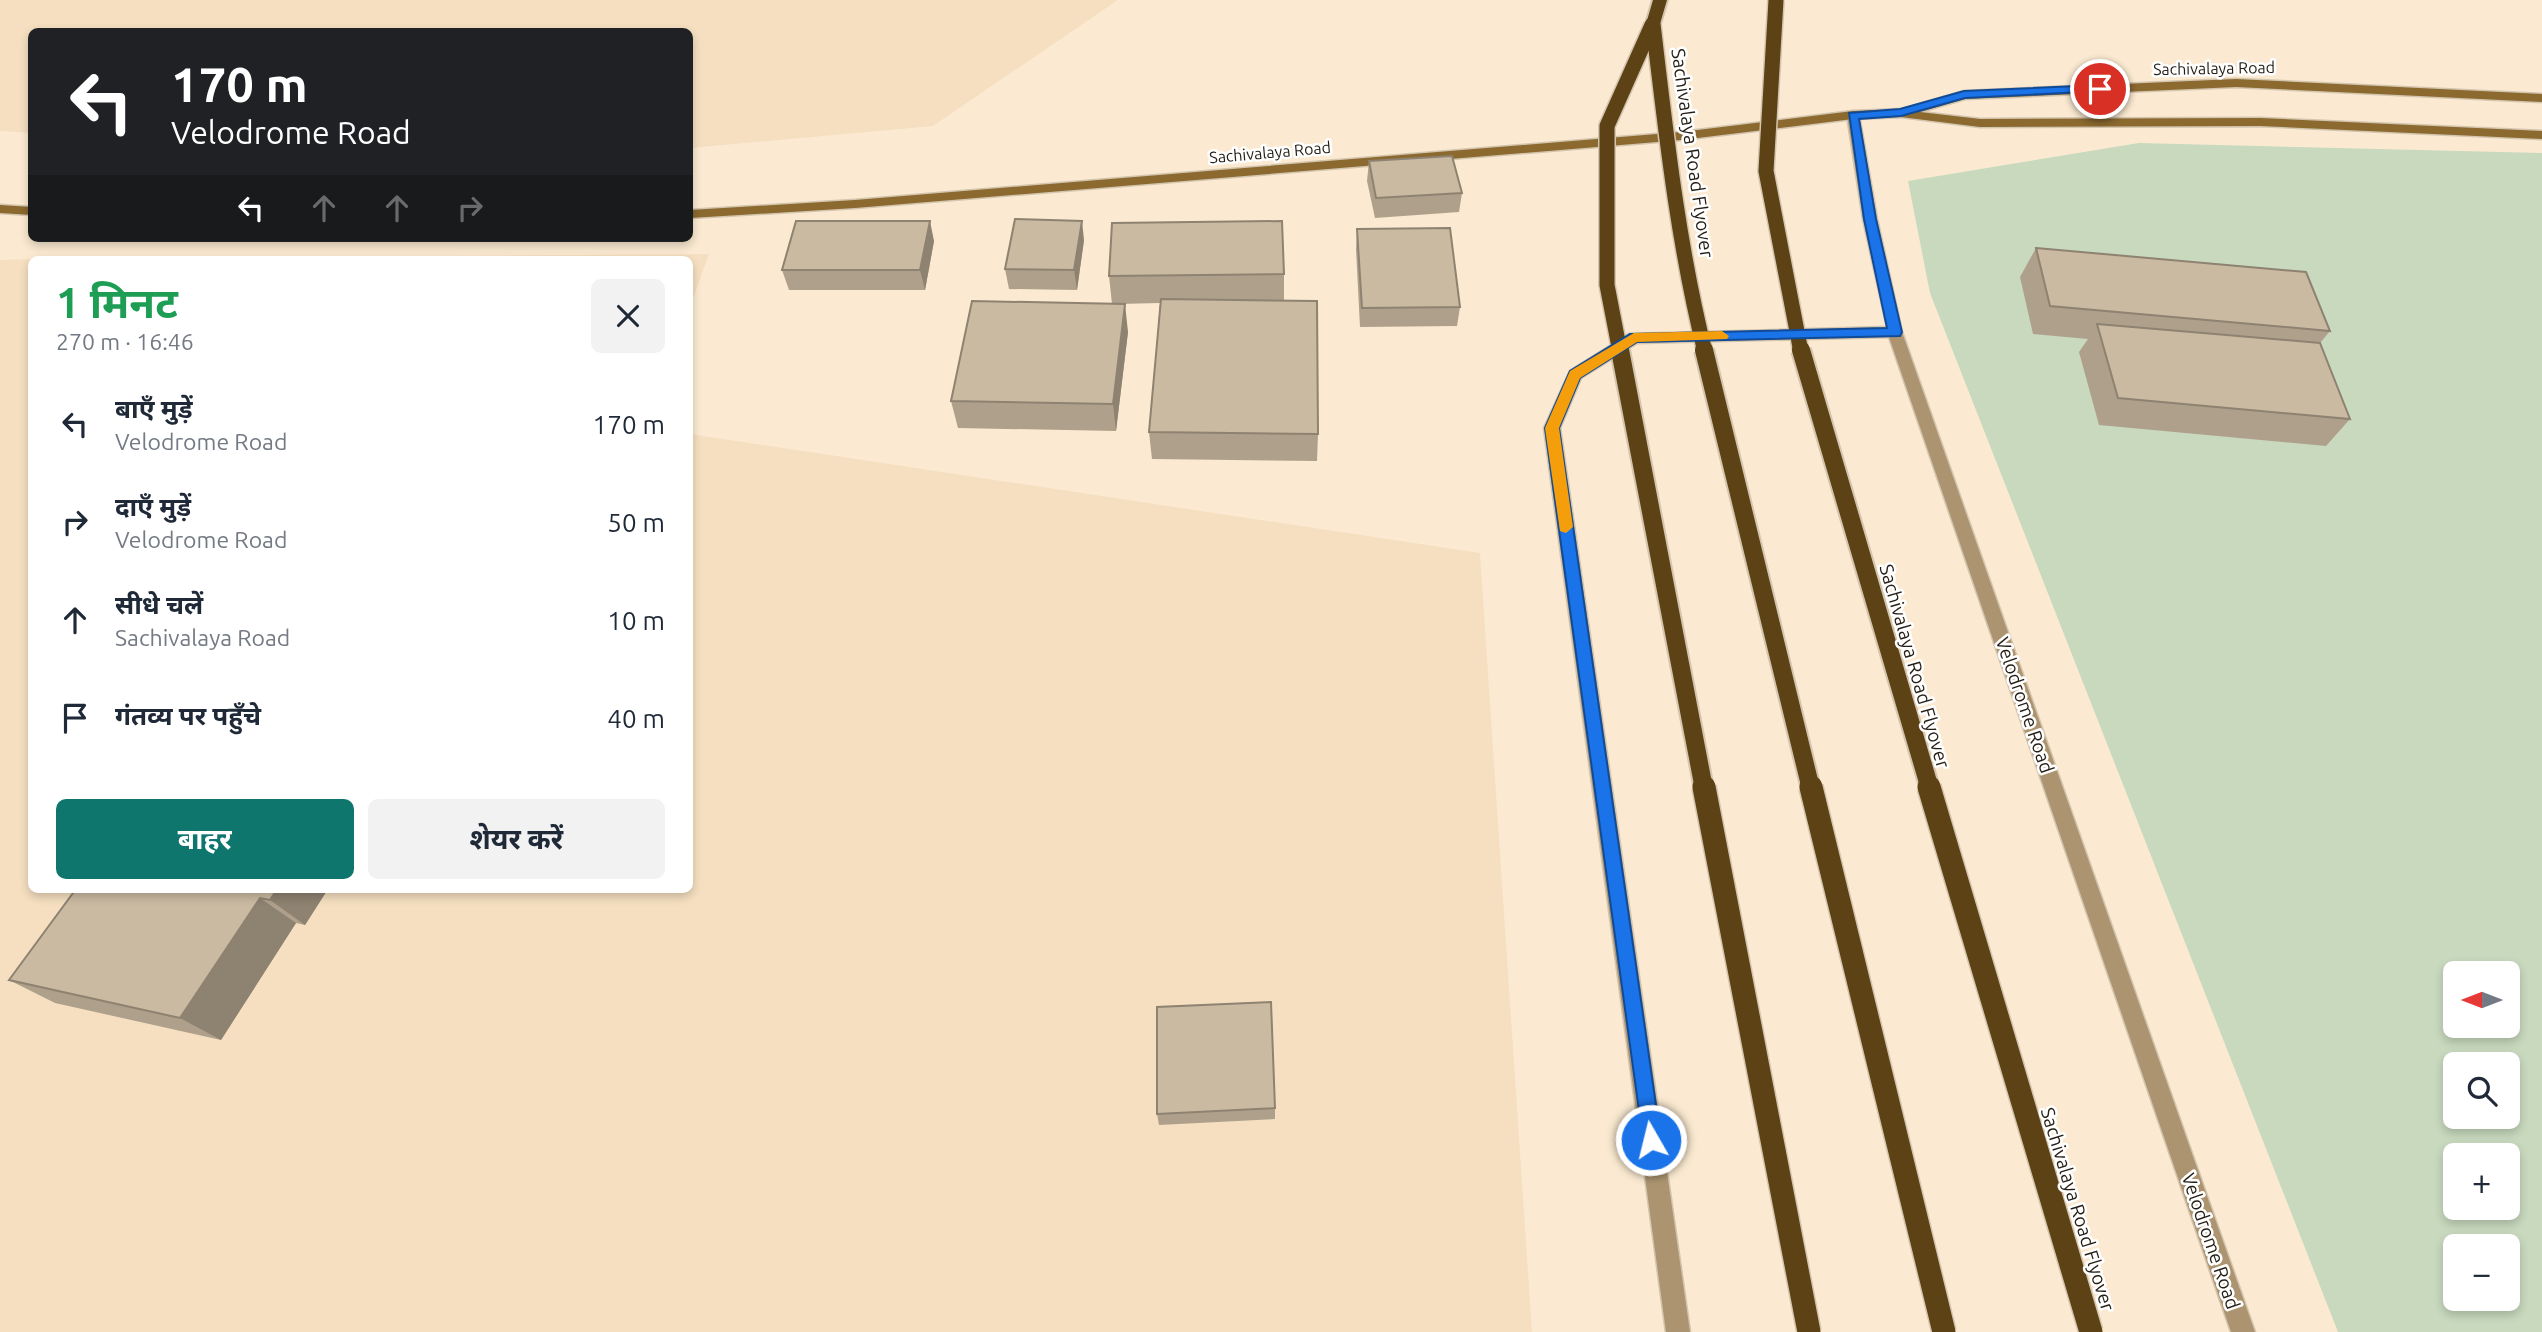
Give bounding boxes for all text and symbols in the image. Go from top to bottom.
street label: Sachivalaya Road Flyover [1667,47,1719,259]
icon: left [56,56,147,147]
text: 170 m [171,56,308,111]
street label: Sachivalaya Road [2153,58,2275,78]
pin [2070,59,2130,119]
icon: arrive [2081,70,2119,108]
text: Velodrome Road [171,114,411,150]
street label: Sachivalaya Road [1208,138,1332,166]
icon: left [232,189,270,227]
icon: ahead [305,189,343,227]
icon: ahead [378,189,416,227]
icon: right [451,189,489,227]
text: 1 मिनट [56,279,178,326]
button: close [591,279,665,353]
text: 270 m · 16:46 [56,329,194,354]
text: बाएँ मुड़ें [115,394,192,423]
icon: left [56,405,94,443]
text: 170 m [593,410,665,439]
text: Velodrome Road [115,429,287,454]
text: दाएँ मुड़ें [115,492,191,521]
icon: right [56,503,94,541]
text: 50 m [607,508,665,537]
text: Velodrome Road [115,527,287,552]
street label: Sachivalaya Road Flyover [1875,561,1955,771]
text: सीधे चलें [115,590,203,619]
icon: ahead [56,601,94,639]
text: 10 m [607,606,665,635]
text: Sachivalaya Road [115,625,290,650]
street label: Velodrome Road [1991,634,2059,776]
icon: arrive [56,699,94,737]
text: गंतव्य पर पहुँचे [115,701,261,730]
text: 40 m [607,704,665,733]
button: बाहर [56,799,354,879]
button: शेयर करें [368,799,665,879]
north arrow [2443,961,2520,1038]
map controls [2443,961,2520,1311]
button: search [2443,1052,2520,1129]
position arrow [1614,1103,1688,1177]
street label: Sachivalaya Road Flyover [2037,1105,2119,1313]
button: + [2443,1143,2520,1220]
street label: Velodrome Road [2177,1170,2245,1312]
button: − [2443,1234,2520,1311]

